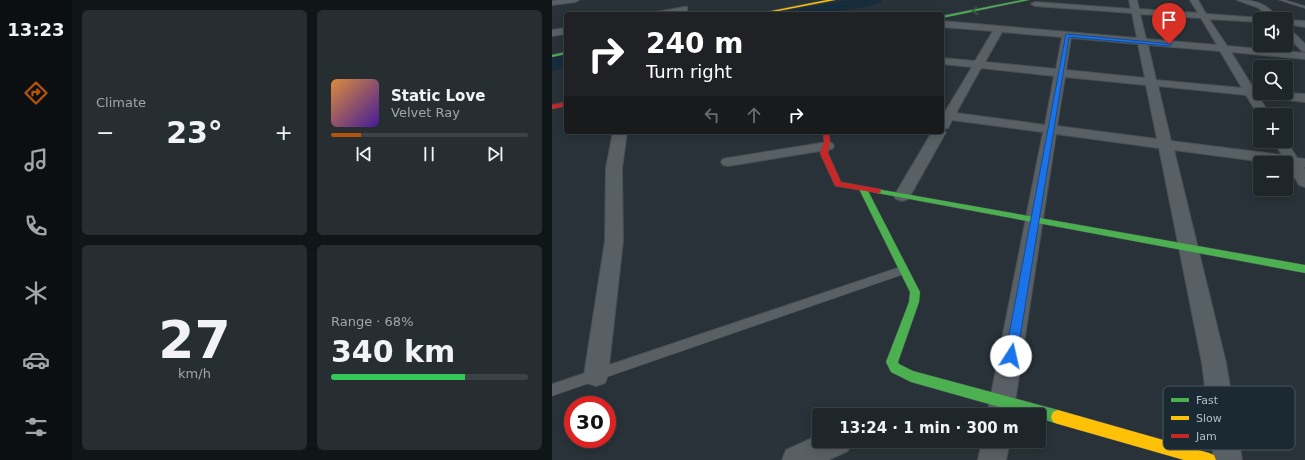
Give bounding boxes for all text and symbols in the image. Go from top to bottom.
pin [1152,3,1186,44]
one-way arrow [972,6,978,14]
icon: arrive [1158,9,1180,31]
map controls [1253,12,1293,196]
button: sound [1253,12,1293,52]
text: 13:23 [7,19,65,40]
text: 240 m [646,27,743,60]
icon: right [580,28,632,80]
button: search [1253,60,1293,100]
text: Turn right [646,61,732,82]
icon: directions [22,79,50,107]
text: Static Love [391,87,485,105]
text: Climate [96,95,146,110]
icon: left [701,104,723,126]
icon: ahead [743,104,765,126]
icon: right [785,104,807,126]
text: Velvet Ray [391,105,460,120]
button: + [1253,108,1293,148]
text: 23° [166,115,223,150]
text: − [96,120,114,145]
text: + [275,120,293,145]
icon: previous [353,143,375,165]
icon: pause [418,143,440,165]
icon: next [484,143,506,165]
icon: music [22,146,50,174]
button: − [1253,156,1293,196]
icon: phone [22,212,50,240]
icon: climate [22,279,50,307]
text: 27 [158,310,231,370]
text: Range · 68% [331,314,414,329]
text: 340 km [331,334,455,369]
position arrow [990,335,1032,377]
icon: car [22,346,50,374]
text: km/h [178,366,211,381]
legend [1163,386,1295,450]
text: Fast [1196,394,1219,407]
speed limit sign: 30 [564,396,616,448]
text: Slow [1196,412,1222,425]
icon: filters [22,413,50,441]
text: 13:24 · 1 min · 300 m [839,419,1019,437]
text: Jam [1195,430,1217,443]

